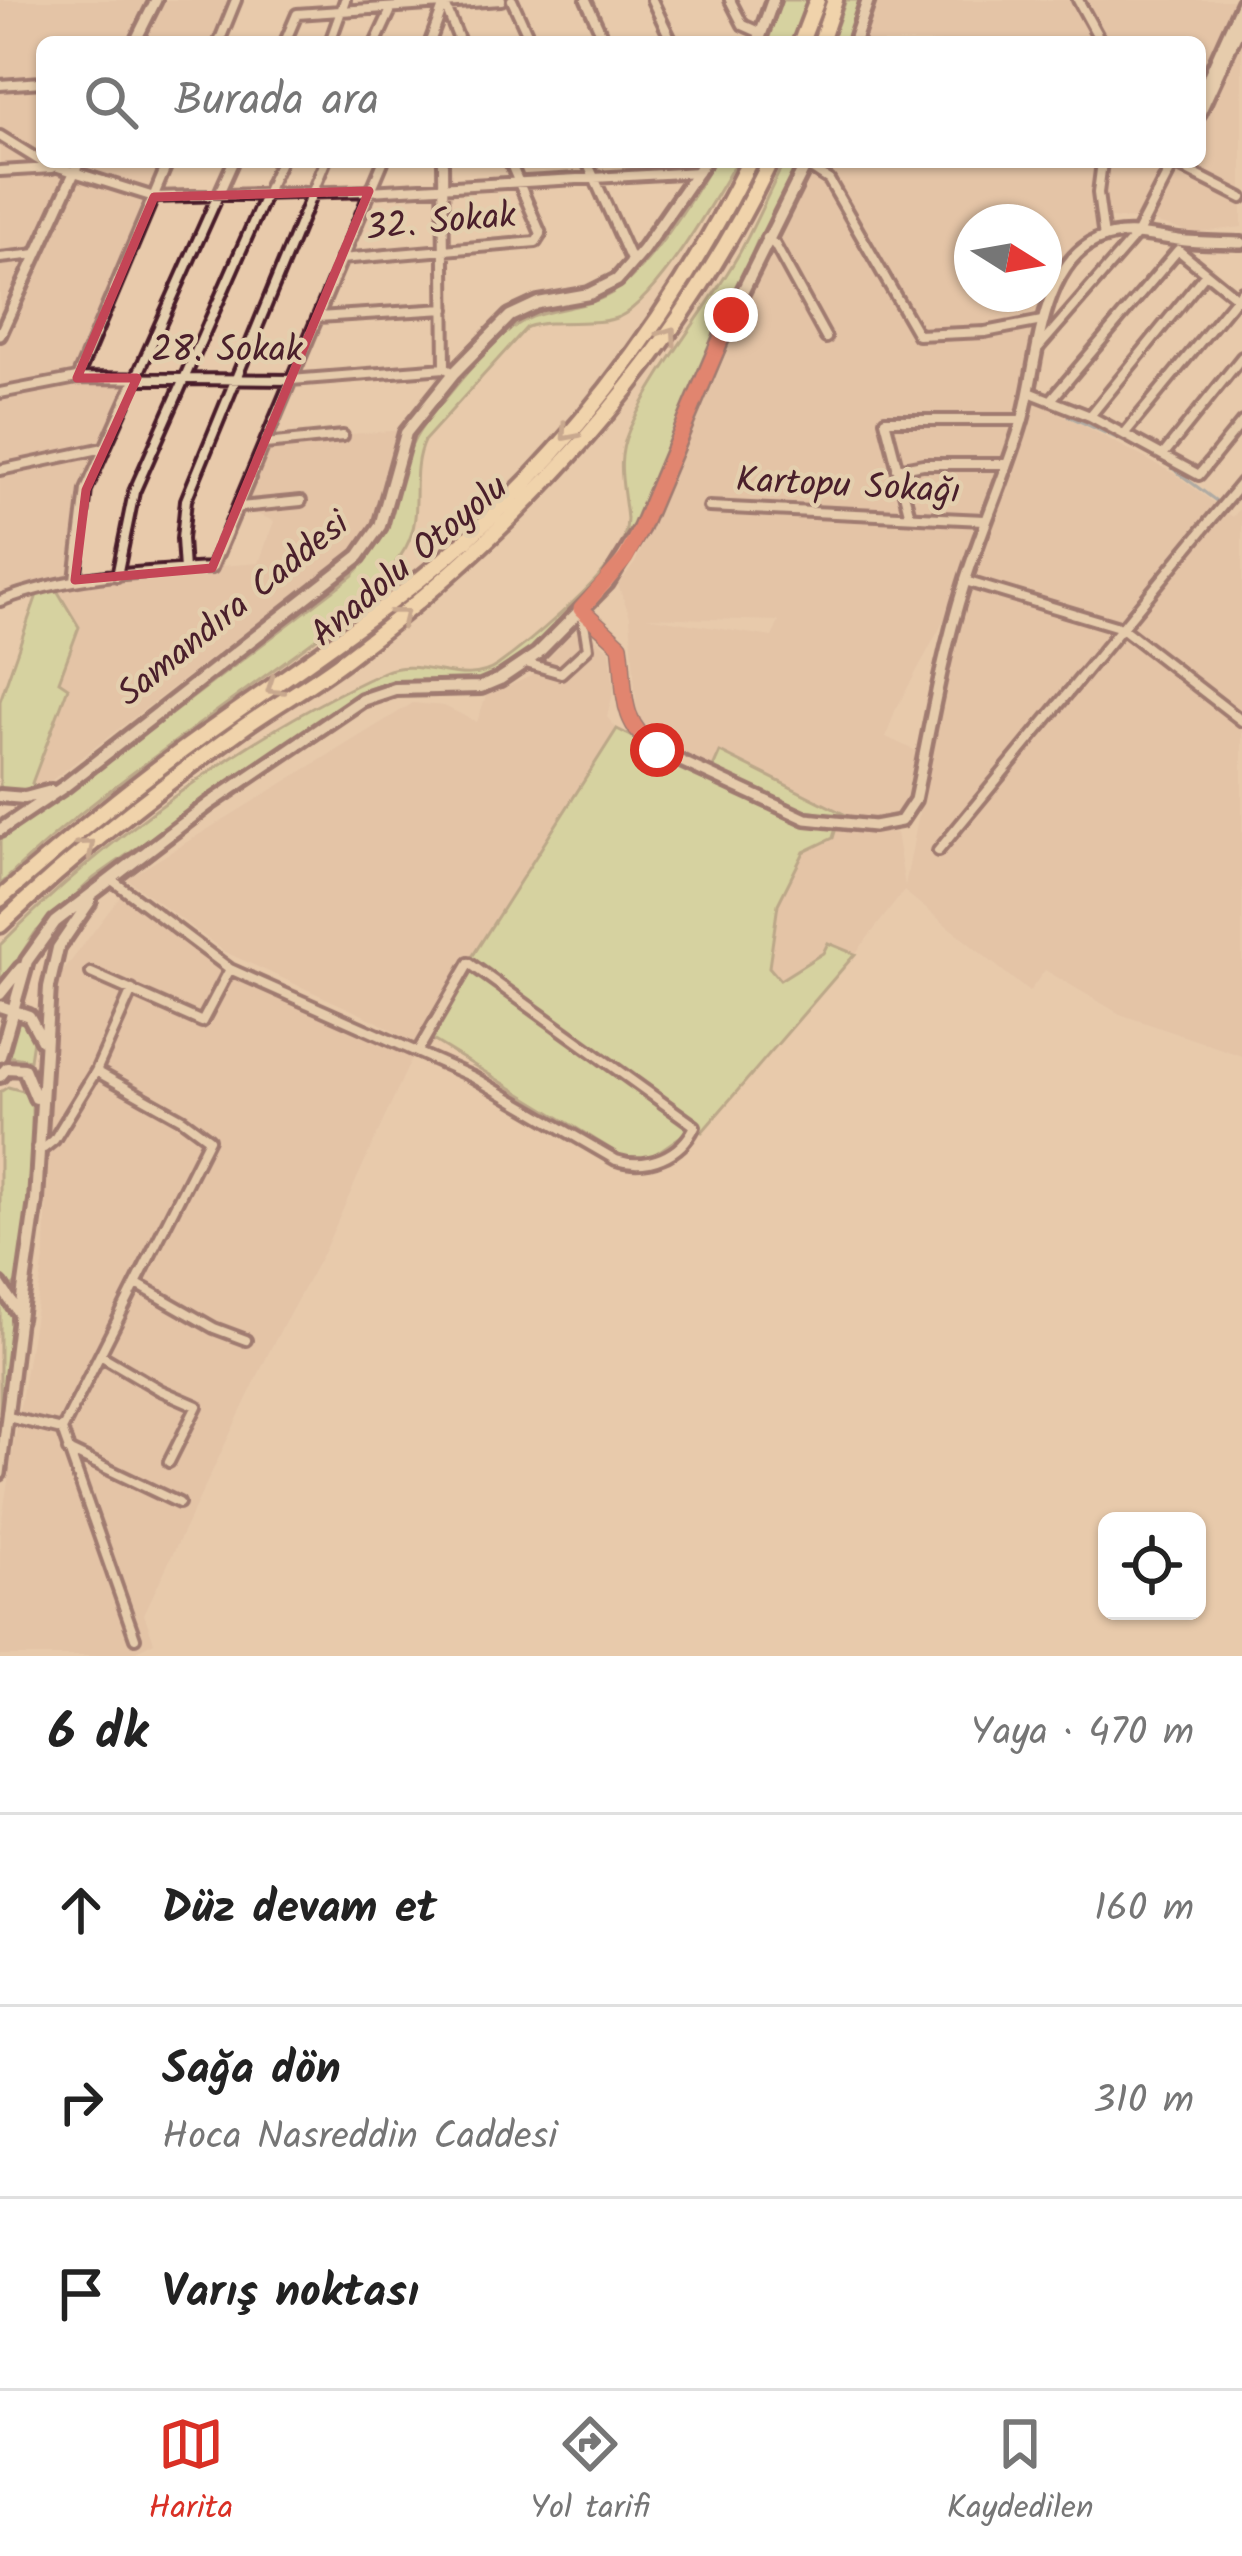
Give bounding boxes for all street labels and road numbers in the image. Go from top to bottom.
street label: 32. Sokak [364,188,520,258]
street label: 28. Sokak [151,323,304,380]
street label: Kartopu Sokağı [734,453,962,521]
street label: Anadolu Otoyolu [298,462,522,662]
street label: Samandıra Caddesi [105,497,364,722]

